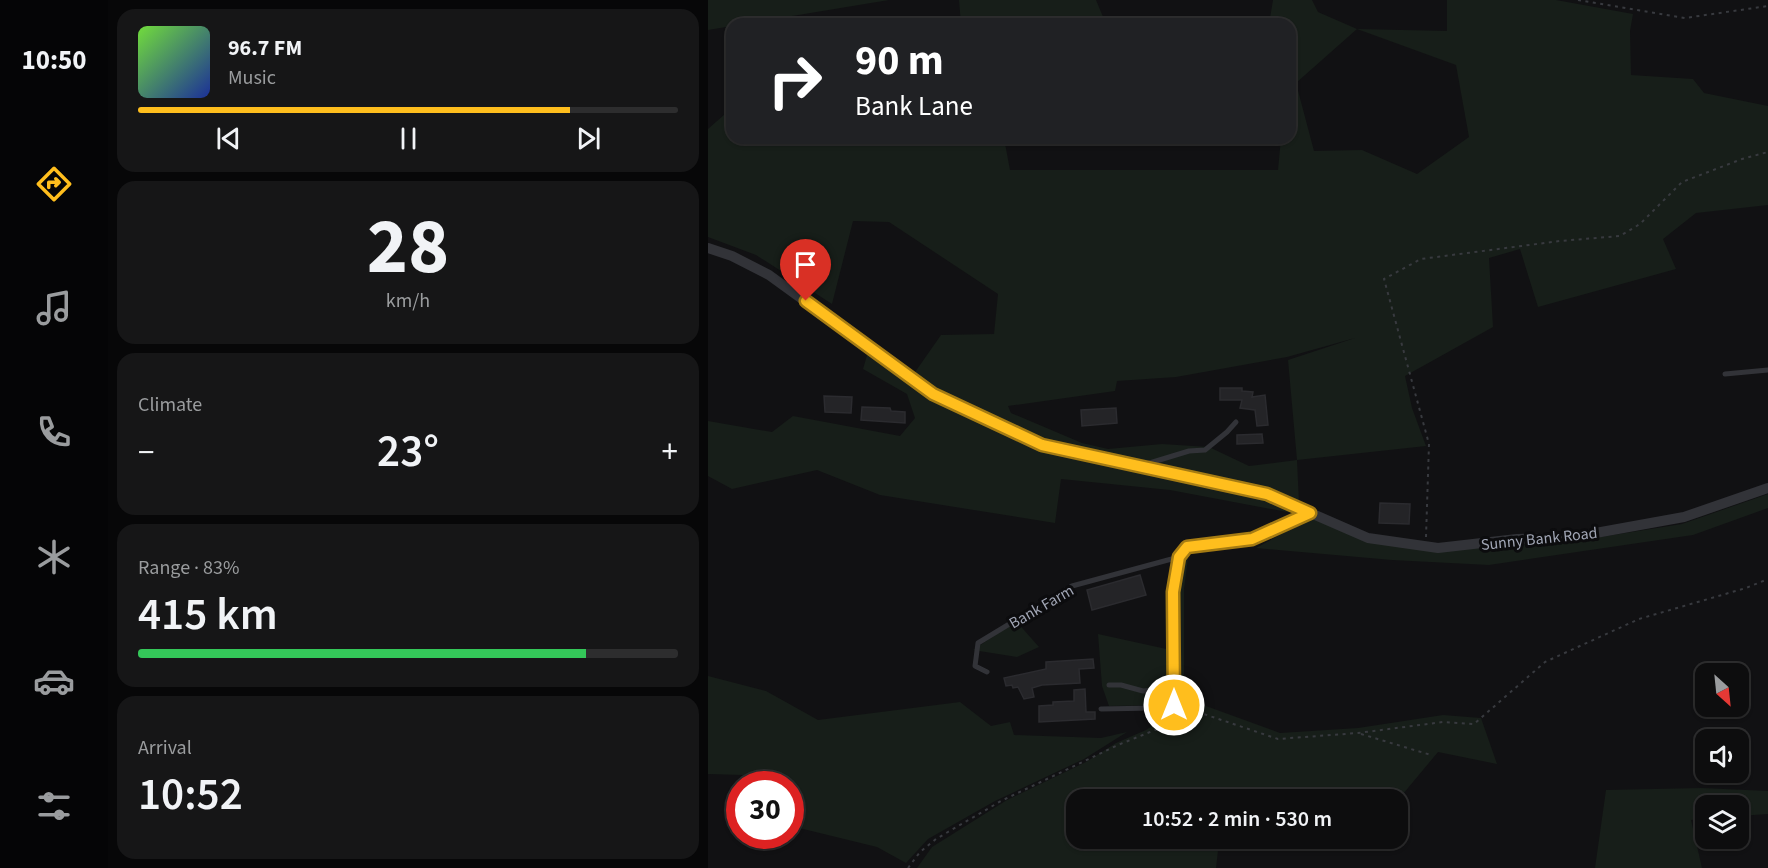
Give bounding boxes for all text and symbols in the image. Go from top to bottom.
text: 90 m [855,31,944,91]
text: 96.7 FM [228,32,302,64]
text: 10:50 [21,41,87,80]
icon: right [756,42,834,120]
text: Music [228,64,276,92]
text: Bank Lane [855,87,973,126]
icon: previous [212,122,245,155]
icon: pause [392,122,425,155]
icon: next [572,122,605,155]
icon: directions [33,163,75,205]
text: 28 [367,192,449,303]
pin [780,239,831,301]
icon: arrive [789,248,822,281]
icon: music [33,287,75,329]
text: km/h [386,287,430,315]
text: Climate [138,391,202,419]
icon: phone [33,411,75,453]
text: 23° [377,420,439,484]
text: − [138,429,154,476]
text: + [662,429,678,476]
street label: Sunny Bank Road [1480,522,1598,556]
icon: climate [33,536,75,578]
text: Range · 83% [138,554,239,582]
street label: Bank Farm [1005,579,1078,634]
text: 415 km [138,583,278,647]
icon: car [33,660,75,702]
north arrow [1695,663,1749,717]
map controls [1695,663,1749,849]
position arrow [1142,673,1206,737]
button: sound [1695,729,1749,783]
text: Arrival [138,734,192,762]
text: 10:52 [138,763,243,827]
speed limit sign: 30 [726,771,804,849]
icon: filters [33,785,75,827]
button: layers [1695,795,1749,849]
text: 10:52 · 2 min · 530 m [1142,803,1332,835]

